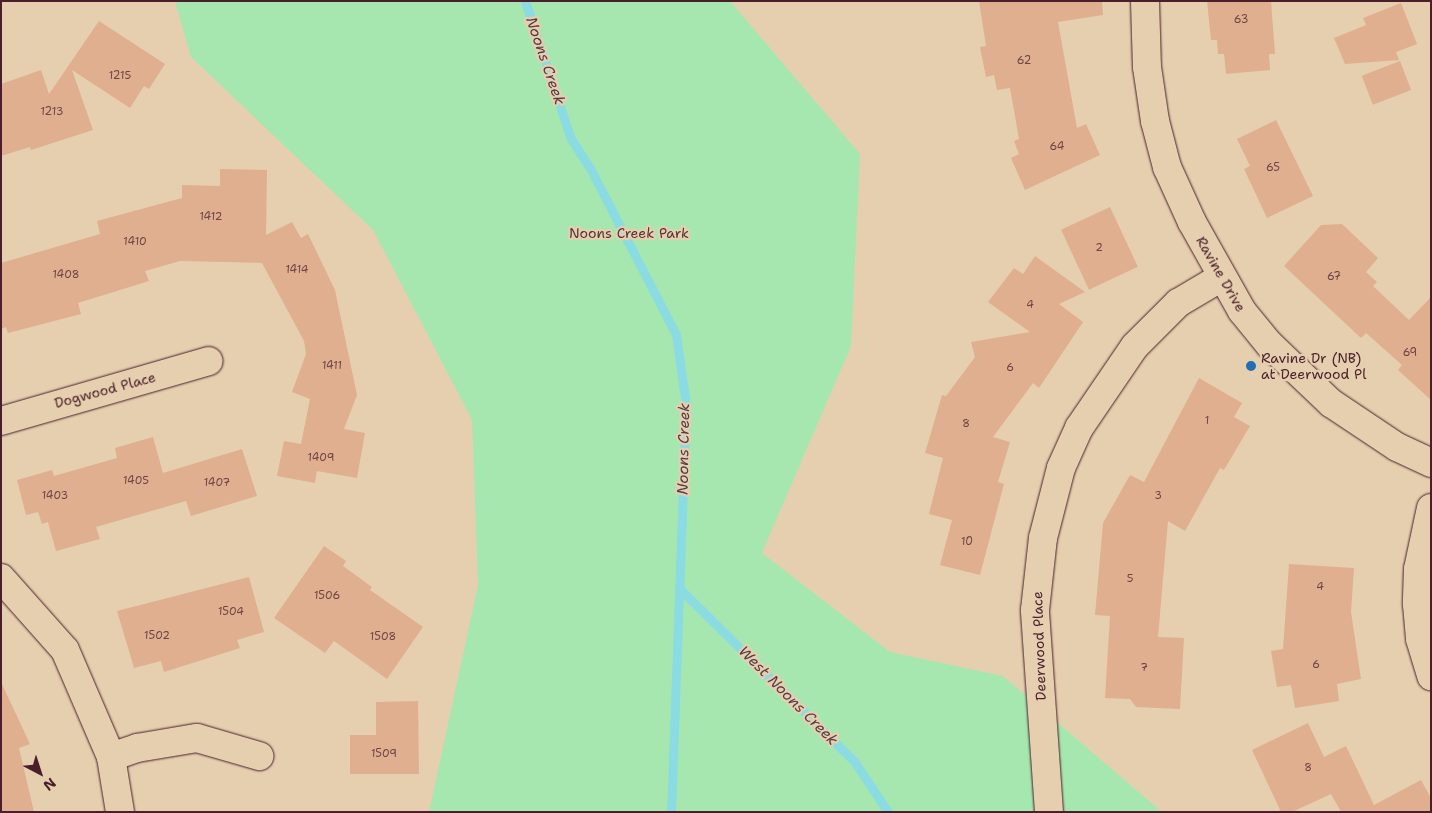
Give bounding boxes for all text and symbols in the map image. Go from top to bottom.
house number: 63 [1234,13,1248,27]
water label: Noons Creek [522,15,568,107]
house number: 62 [1017,54,1031,68]
house number: 1215 [109,69,131,83]
house number: 1213 [41,105,63,119]
house number: 64 [1049,140,1065,154]
house number: 65 [1266,161,1280,175]
house number: 1412 [200,210,222,224]
park label: Noons Creek Park [569,225,689,241]
street label: Ravine Drive [1193,233,1249,315]
house number: 1410 [123,235,147,249]
house number: 2 [1095,241,1103,255]
house number: 1414 [285,263,309,277]
house number: 1408 [53,268,79,282]
house number: 67 [1327,270,1341,284]
house number: 4 [1026,298,1034,312]
house number: 69 [1403,346,1417,360]
place label: Ravine Dr (NB) at Deerwood Pl [1261,350,1367,382]
house number: 1411 [322,359,342,373]
marker: Ravine Dr (NB) at Deerwood Pl [1245,360,1257,372]
house number: 6 [1006,361,1014,375]
street label: Dogwood Place [52,368,158,412]
water label: Noons Creek [674,403,694,495]
house number: 1 [1205,414,1209,428]
house number: 8 [962,417,970,431]
house number: 1409 [308,451,334,465]
house number: 1405 [123,474,149,488]
house number: 1407 [204,476,230,490]
house number: 1403 [42,489,68,503]
house number: 3 [1154,489,1162,503]
house number: 10 [961,535,973,549]
house number: 5 [1127,572,1133,586]
house number: 4 [1316,580,1324,594]
house number: 1506 [314,589,340,603]
street label: Deerwood Place [1029,591,1049,701]
house number: 1504 [218,605,244,619]
house number: 1502 [144,629,170,643]
house number: 1508 [370,630,396,644]
water label: West Noons Creek [735,643,841,749]
house number: 6 [1312,658,1320,672]
house number: 7 [1140,661,1148,675]
house number: 1509 [371,747,397,761]
north arrow [15,748,65,798]
house number: 8 [1304,761,1312,775]
text: N [40,774,60,795]

